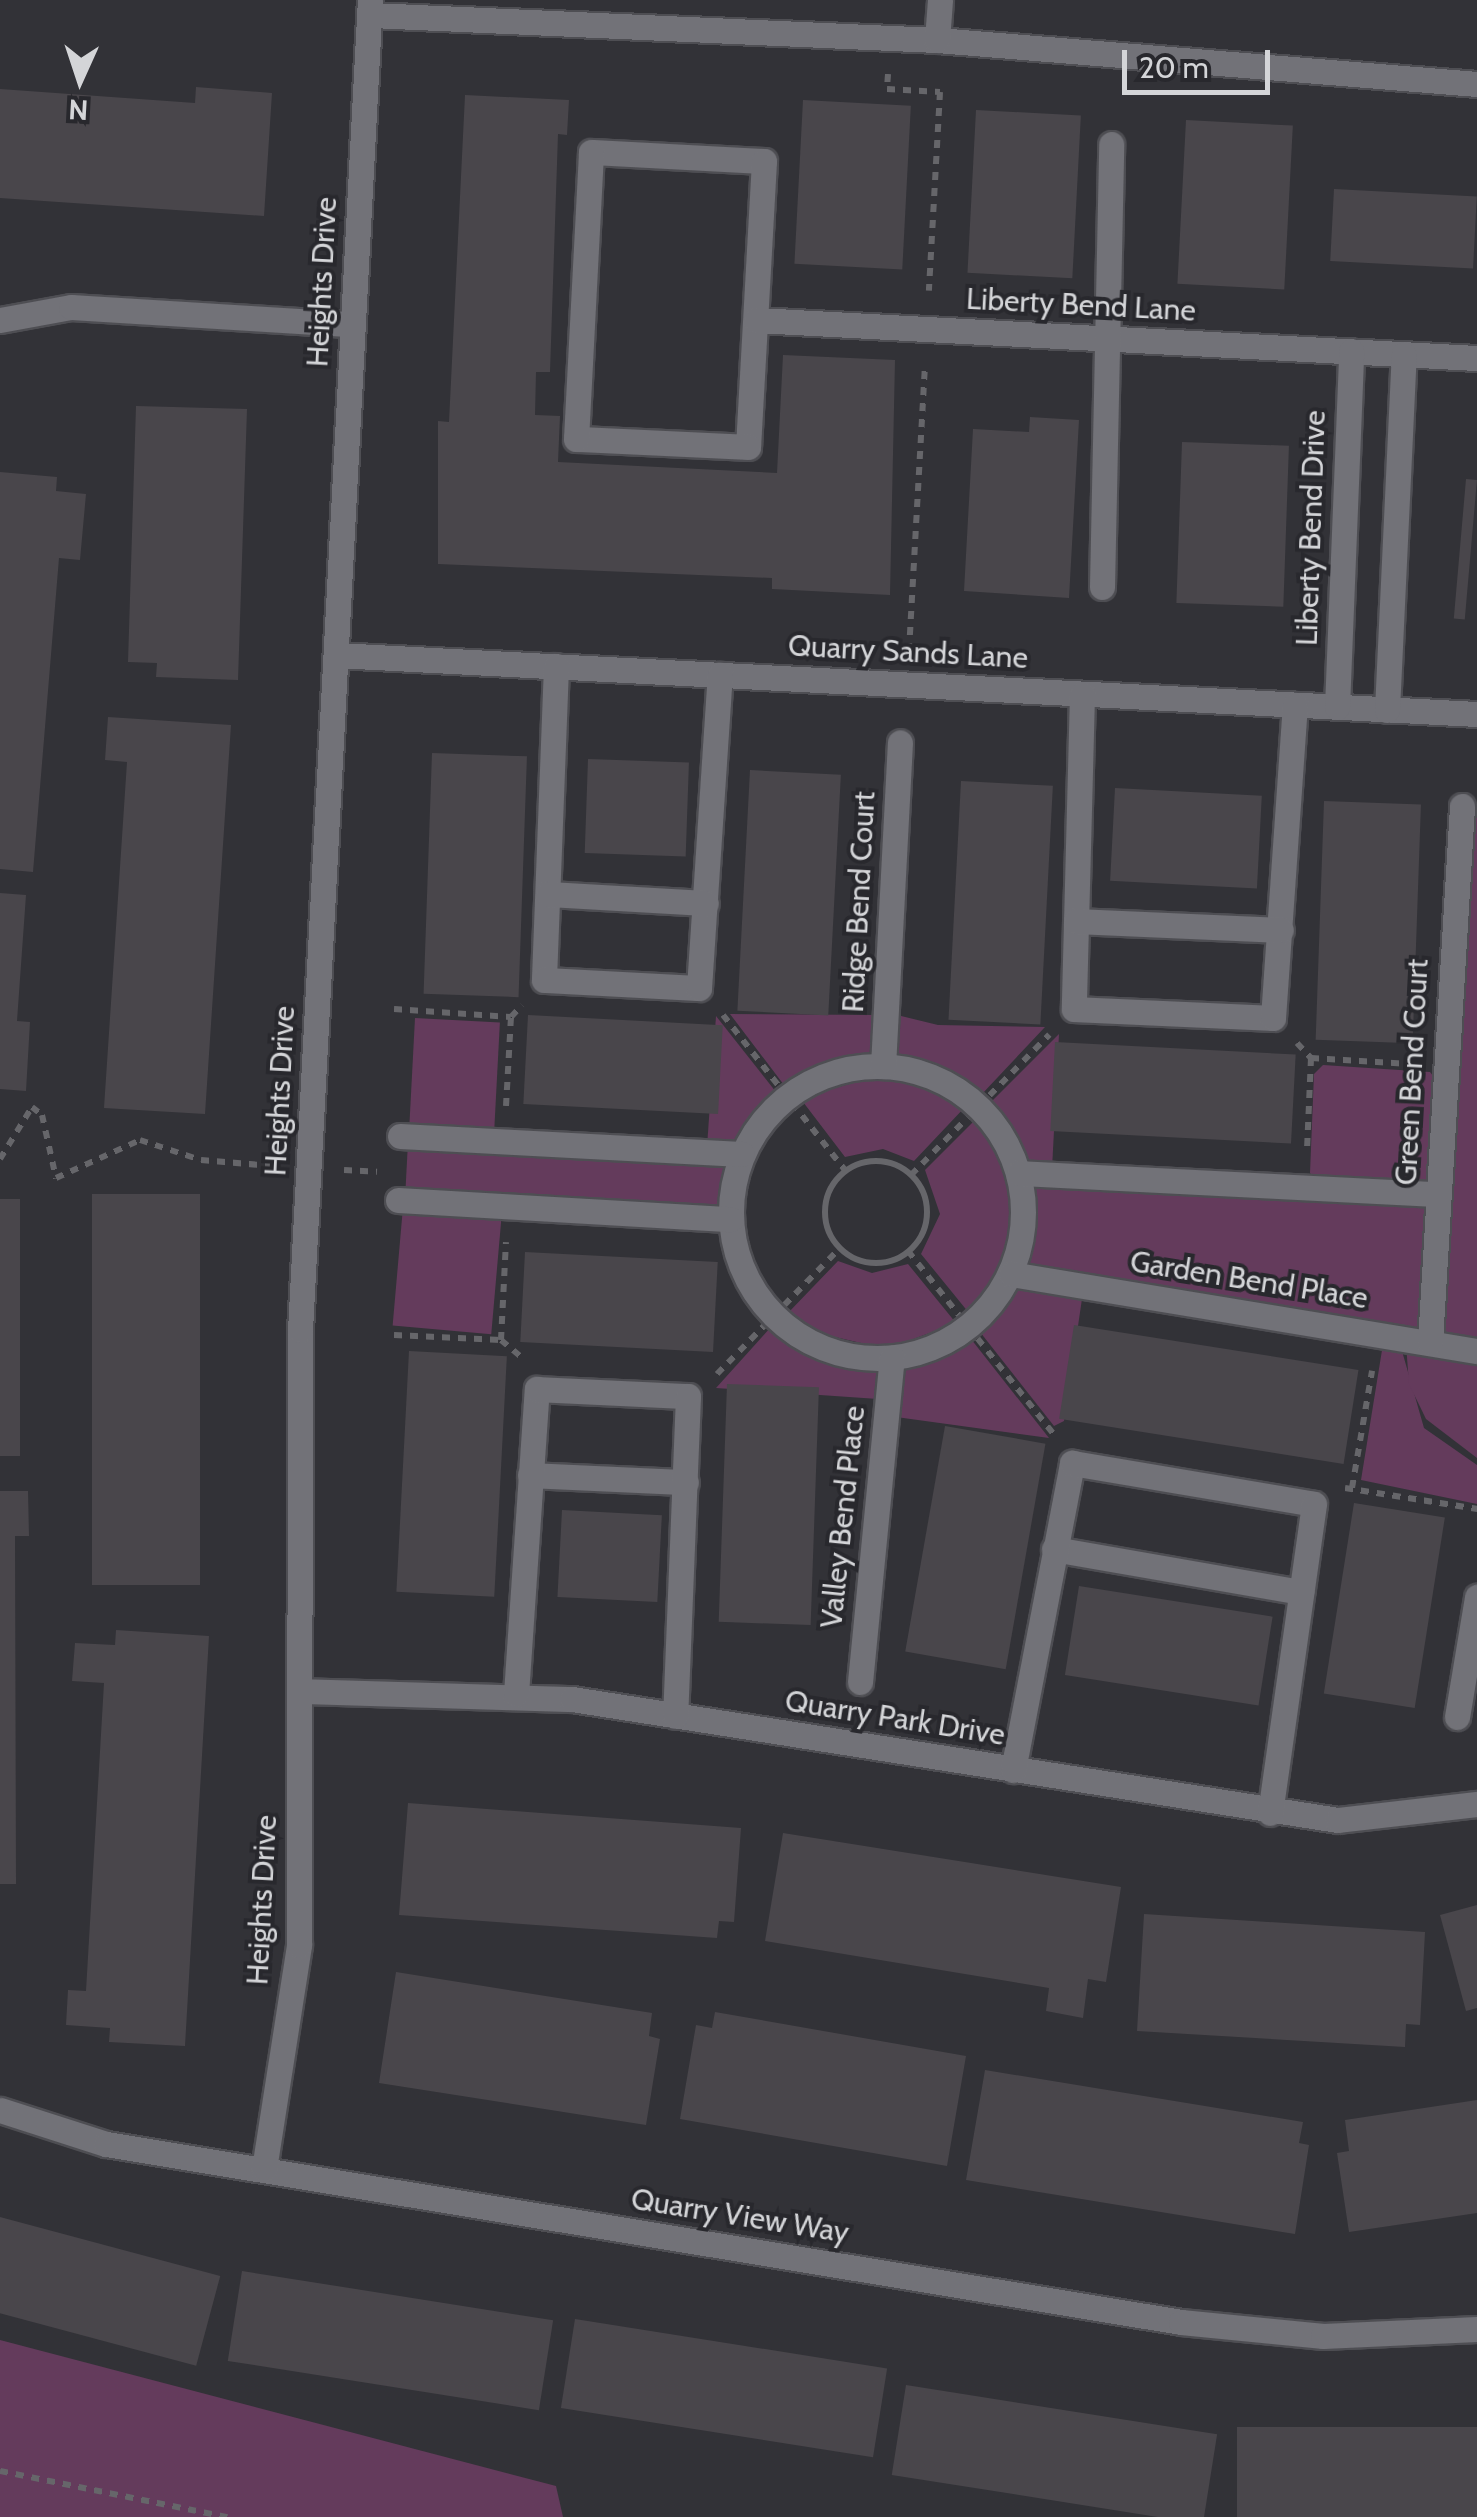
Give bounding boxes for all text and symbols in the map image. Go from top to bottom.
north arrow [30,30,130,130]
scale bar [1127,30,1274,92]
text: 20 m [1139,49,1209,86]
text: N [68,92,89,127]
street label: Heights Drive [300,196,344,368]
street label: Liberty Bend Lane [965,281,1197,329]
street label: Liberty Bend Drive [1289,410,1333,646]
street label: Quarry Sands Lane [787,628,1029,676]
street label: Ridge Bend Court [835,791,883,1013]
street label: Green Bend Court [1388,958,1436,1186]
street label: Heights Drive [258,1005,302,1177]
street label: Garden Bend Place [1128,1243,1370,1317]
street label: Valley Bend Place [813,1404,873,1630]
street label: Quarry Park Drive [783,1683,1007,1753]
street label: Heights Drive [240,1814,284,1986]
street label: Quarry View Way [629,2181,851,2251]

